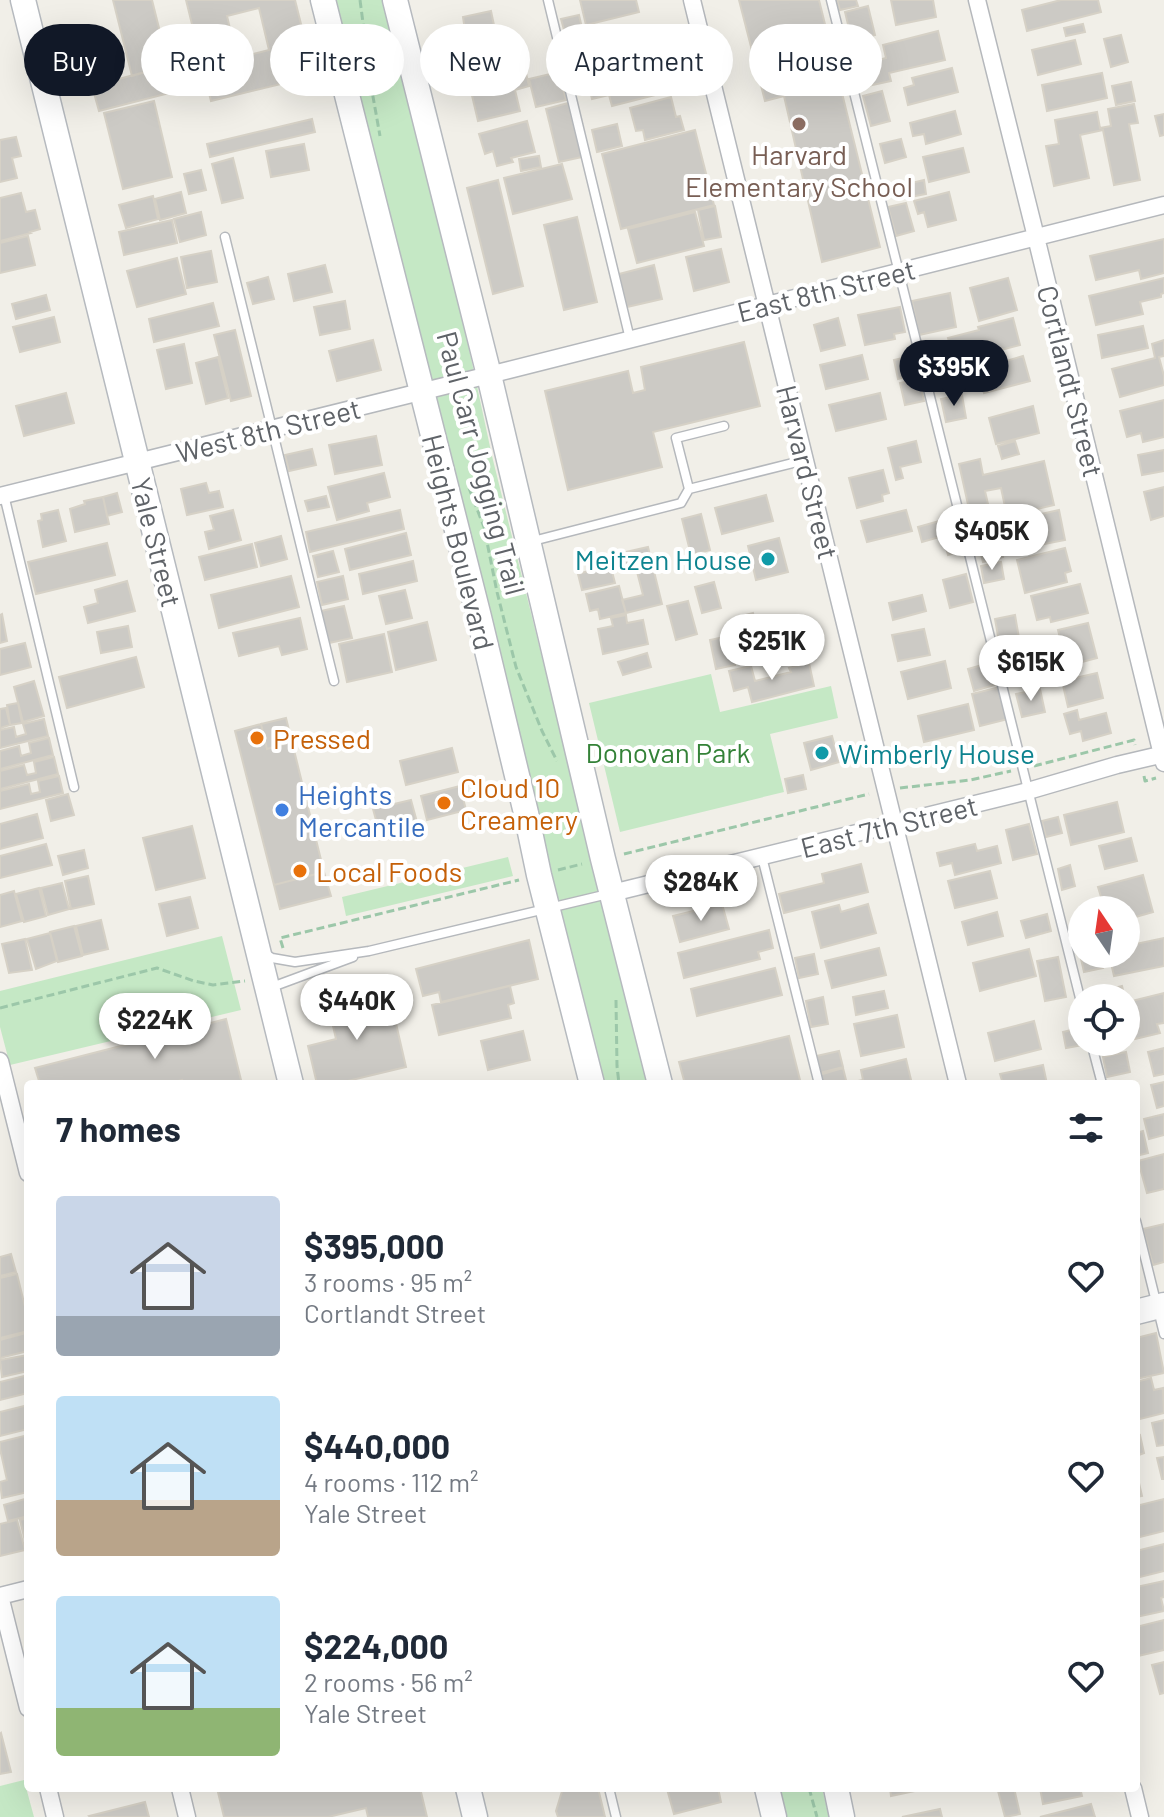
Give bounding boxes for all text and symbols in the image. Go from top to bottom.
chip: Buy [24,24,125,96]
chip: Rent [141,24,254,96]
chip: Filters [270,24,404,96]
chip: New [420,24,530,96]
chip: Apartment [546,24,733,96]
chip: House [749,24,882,96]
marker: Harvard Elementary School [790,115,808,133]
place label: Harvard Elementary School [685,137,913,203]
street label: East 8th Street [733,251,919,329]
street label: Cortlandt Street [1031,282,1111,480]
street label: Paul Carr Jogging Trail [430,327,534,599]
pin: $395K [898,340,1010,408]
text: $395K [917,350,991,381]
street label: Harvard Street [770,381,846,563]
street label: West 8th Street [172,391,364,469]
street label: Heights Boulevard [416,431,502,653]
street label: Yale Street [124,474,190,610]
pin: $405K [936,504,1048,572]
text: $405K [954,514,1030,545]
place label: Meitzen House [575,542,752,576]
marker: Meitzen House [759,550,777,568]
pin: $251K [716,614,828,682]
text: $251K [738,624,806,655]
pin: $615K [975,635,1087,703]
text: $615K [997,645,1065,676]
place label: Pressed [273,721,371,755]
marker: Pressed [248,729,266,747]
park label: Donovan Park [585,735,751,769]
place label: Wimberly House [838,736,1035,770]
marker: Wimberly House [813,744,831,762]
place label: Cloud 10 Creamery [460,770,578,836]
place label: Heights Mercantile [298,777,426,843]
street label: East 7th Street [797,788,981,864]
marker: Cloud 10 Creamery [435,794,453,812]
marker: Heights Mercantile [273,801,291,819]
place label: Local Foods [316,854,462,888]
pin: $284K [645,855,757,923]
marker: Local Foods [291,862,309,880]
text: $284K [663,865,739,896]
north arrow [1068,896,1140,968]
map controls [1068,896,1140,1056]
pin: $440K [301,974,413,1042]
text: $440K [318,984,396,1015]
button: locate [1068,984,1140,1056]
pin: $224K [99,993,211,1061]
text: $224K [117,1003,193,1034]
icon: filters [1064,1106,1108,1150]
text: 7 homes [56,1108,181,1149]
text: $395,000 [304,1225,444,1266]
icon: home [120,1228,216,1324]
icon: heart [1064,1254,1108,1298]
text: 3 rooms · 95 m² [304,1266,472,1297]
text: Cortlandt Street [304,1297,486,1328]
text: $440,000 [304,1425,450,1466]
icon: home [120,1428,216,1524]
icon: heart [1064,1454,1108,1498]
text: 4 rooms · 112 m² [304,1466,478,1497]
text: Yale Street [304,1497,427,1528]
text: $224,000 [304,1625,448,1666]
icon: home [120,1628,216,1724]
icon: heart [1064,1654,1108,1698]
text: 2 rooms · 56 m² [304,1666,473,1697]
text: Yale Street [304,1697,427,1728]

